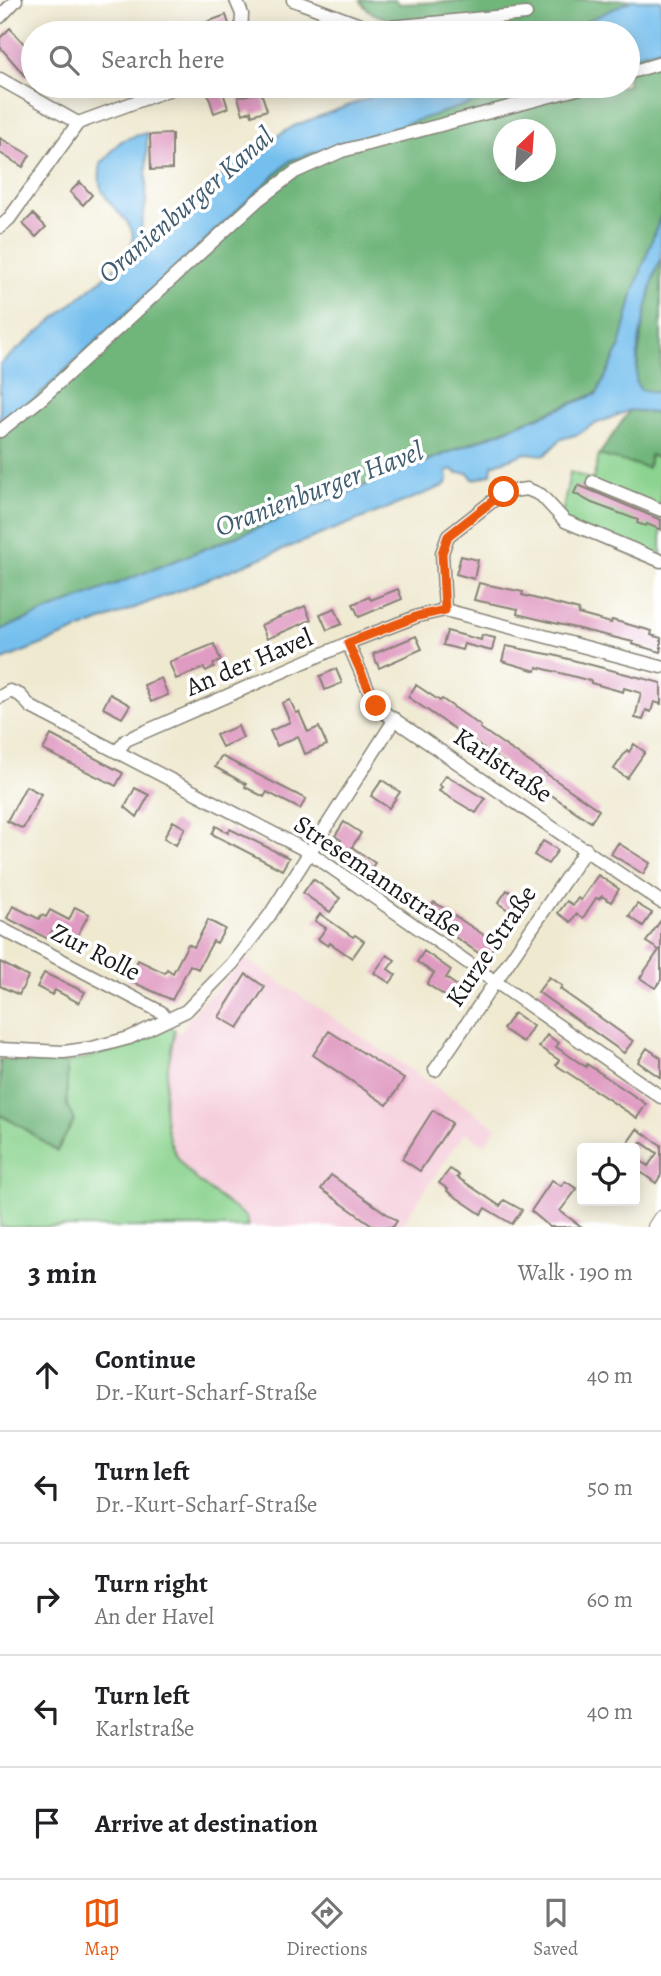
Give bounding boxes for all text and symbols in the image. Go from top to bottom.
search box [21,21,640,98]
icon: search [45,41,83,79]
text: Search here [101,42,225,77]
water label: Oranienburger Kanal [90,118,282,292]
north arrow [493,119,556,182]
water label: Oranienburger Havel [209,432,429,546]
route start [488,476,519,507]
street label: An der Havel [179,620,318,705]
route end [360,690,391,721]
street label: Karlstraße [447,719,559,811]
street label: Stresemannstraße [287,807,469,945]
street label: Kurze Straße [437,878,545,1014]
street label: Zur Rolle [45,915,147,989]
map controls [577,1143,640,1206]
button: locate [577,1143,640,1206]
text: 3 min [28,1253,97,1293]
text: Walk · 190 m [518,1257,633,1288]
text: Continue [95,1342,196,1377]
icon: ahead [28,1356,66,1394]
text: 40 m [587,1360,633,1391]
text: Dr.-Kurt-Scharf-Straße [95,1377,317,1408]
text: Turn left [95,1454,190,1489]
icon: left [28,1468,66,1506]
text: 50 m [587,1472,633,1503]
text: Dr.-Kurt-Scharf-Straße [95,1489,317,1520]
text: Turn right [95,1566,208,1601]
icon: right [28,1580,66,1618]
text: 60 m [586,1584,633,1615]
text: An der Havel [95,1601,214,1632]
text: Turn left [95,1678,190,1713]
icon: left [28,1692,66,1730]
text: 40 m [587,1696,633,1727]
text: Karlstraße [95,1713,194,1744]
icon: arrive [28,1804,66,1842]
text: Arrive at destination [95,1806,318,1841]
tab: Map [83,1894,121,1962]
tab: Directions [286,1894,368,1962]
tab: Saved [533,1894,578,1962]

